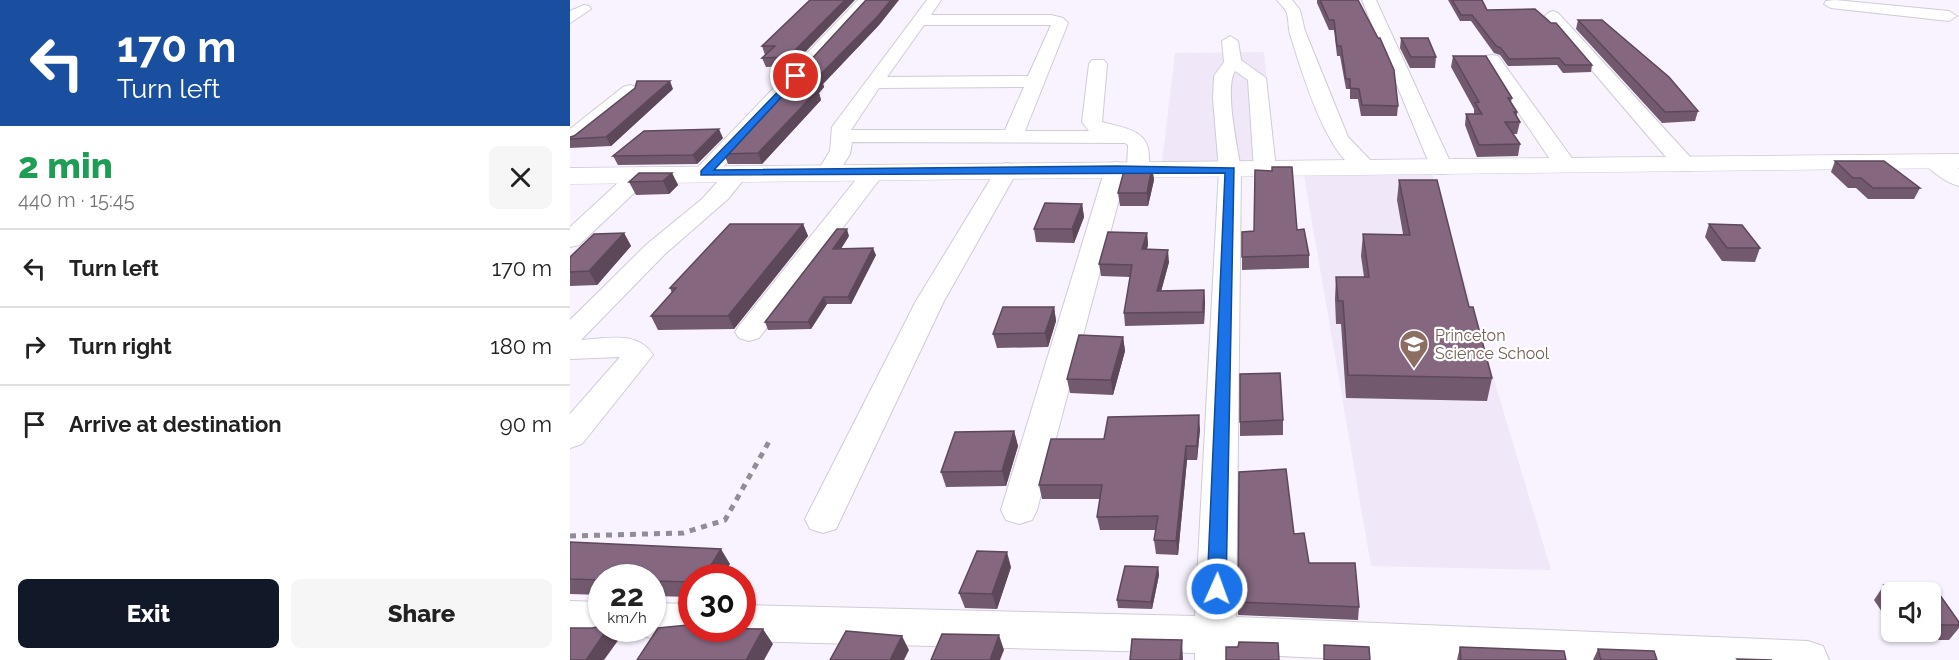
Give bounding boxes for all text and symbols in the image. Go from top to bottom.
text: 170 m [117,23,236,72]
icon: left [18,24,96,102]
pin [770,50,821,101]
icon: arrive [779,59,812,92]
text: Turn left [117,73,220,104]
text: 2 min [18,144,113,186]
button: close [489,146,552,209]
text: 440 m · 15:45 [18,188,135,212]
icon: left [18,252,51,285]
text: Turn left [69,255,159,281]
text: 170 m [492,255,552,281]
place label: Princeton Science School [1435,326,1550,363]
school or university icon: Princeton Science School [1398,328,1430,370]
icon: right [18,330,51,363]
text: Turn right [69,333,172,359]
text: 180 m [490,333,552,359]
icon: arrive [18,408,51,441]
text: Arrive at destination [69,411,282,437]
text: 90 m [500,411,552,437]
position arrow [1185,557,1249,621]
speed limit sign: 30 [678,564,756,642]
text: 22 [610,578,644,613]
button: Exit [18,579,279,648]
button: Share [291,579,552,648]
map controls [1881,582,1941,642]
button: sound [1881,582,1941,642]
text: km/h [607,609,647,627]

